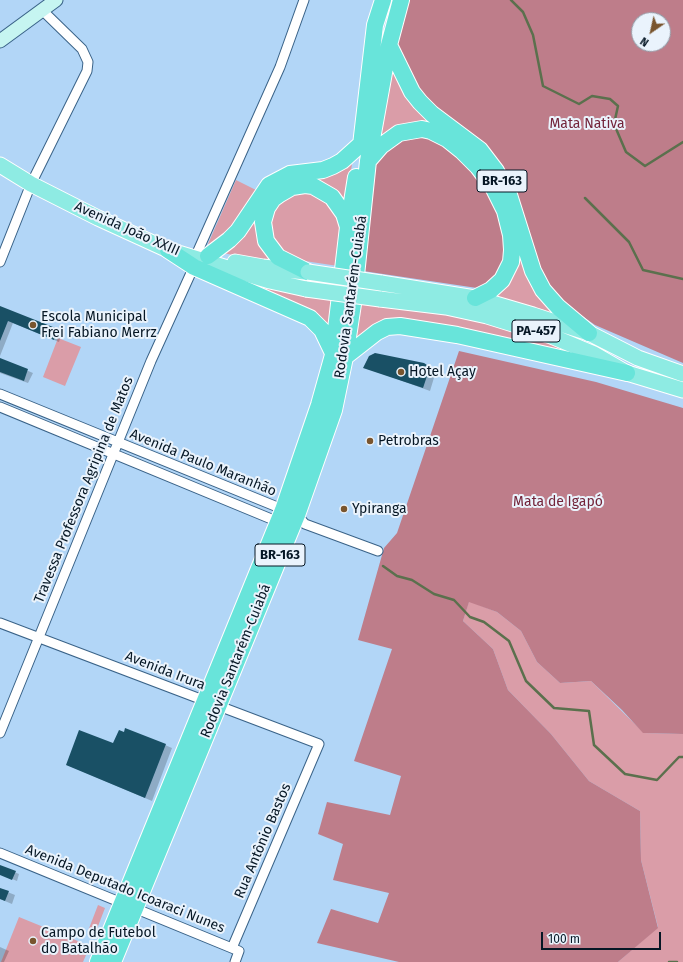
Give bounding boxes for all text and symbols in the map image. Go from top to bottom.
north arrow [631,12,671,52]
text: N [638,34,651,49]
park label: Mata Nativa [549,116,625,132]
road number: BR-163 [477,170,527,192]
street label: Avenida João XXIII [72,198,182,260]
street label: Rodovia Santarém-Cuiabá [331,214,371,380]
place label: Escola Municipal Frei Fabiano Merrz [41,309,157,342]
marker: Escola Municipal Frei Fabiano Merrz [28,320,38,330]
road number: PA-457 [512,320,560,342]
place label: Hotel Açay [409,364,476,380]
marker: Hotel Açay [396,367,406,377]
street label: Travessa Professora Agripina de Matos [31,374,137,606]
street label: Avenida Paulo Maranhão [127,426,279,500]
place label: Petrobras [378,433,439,449]
marker: Petrobras [365,436,375,446]
park label: Mata de Igapó [513,494,603,510]
place label: Ypiranga [352,501,407,517]
marker: Ypiranga [339,504,349,514]
road number: BR-163 [255,544,305,566]
street label: Rodovia Santarém-Cuiabá [197,582,275,740]
street label: Avenida Irura [123,648,207,694]
street label: Rua Antônio Bastos [231,781,295,901]
street label: Avenida Deputado Icoaraci Nunes [23,841,227,937]
scale bar [543,924,663,950]
place label: Campo de Futebol do Batalhão [41,925,156,958]
text: 100 m [548,932,580,946]
marker: Campo de Futebol do Batalhão [28,936,38,946]

